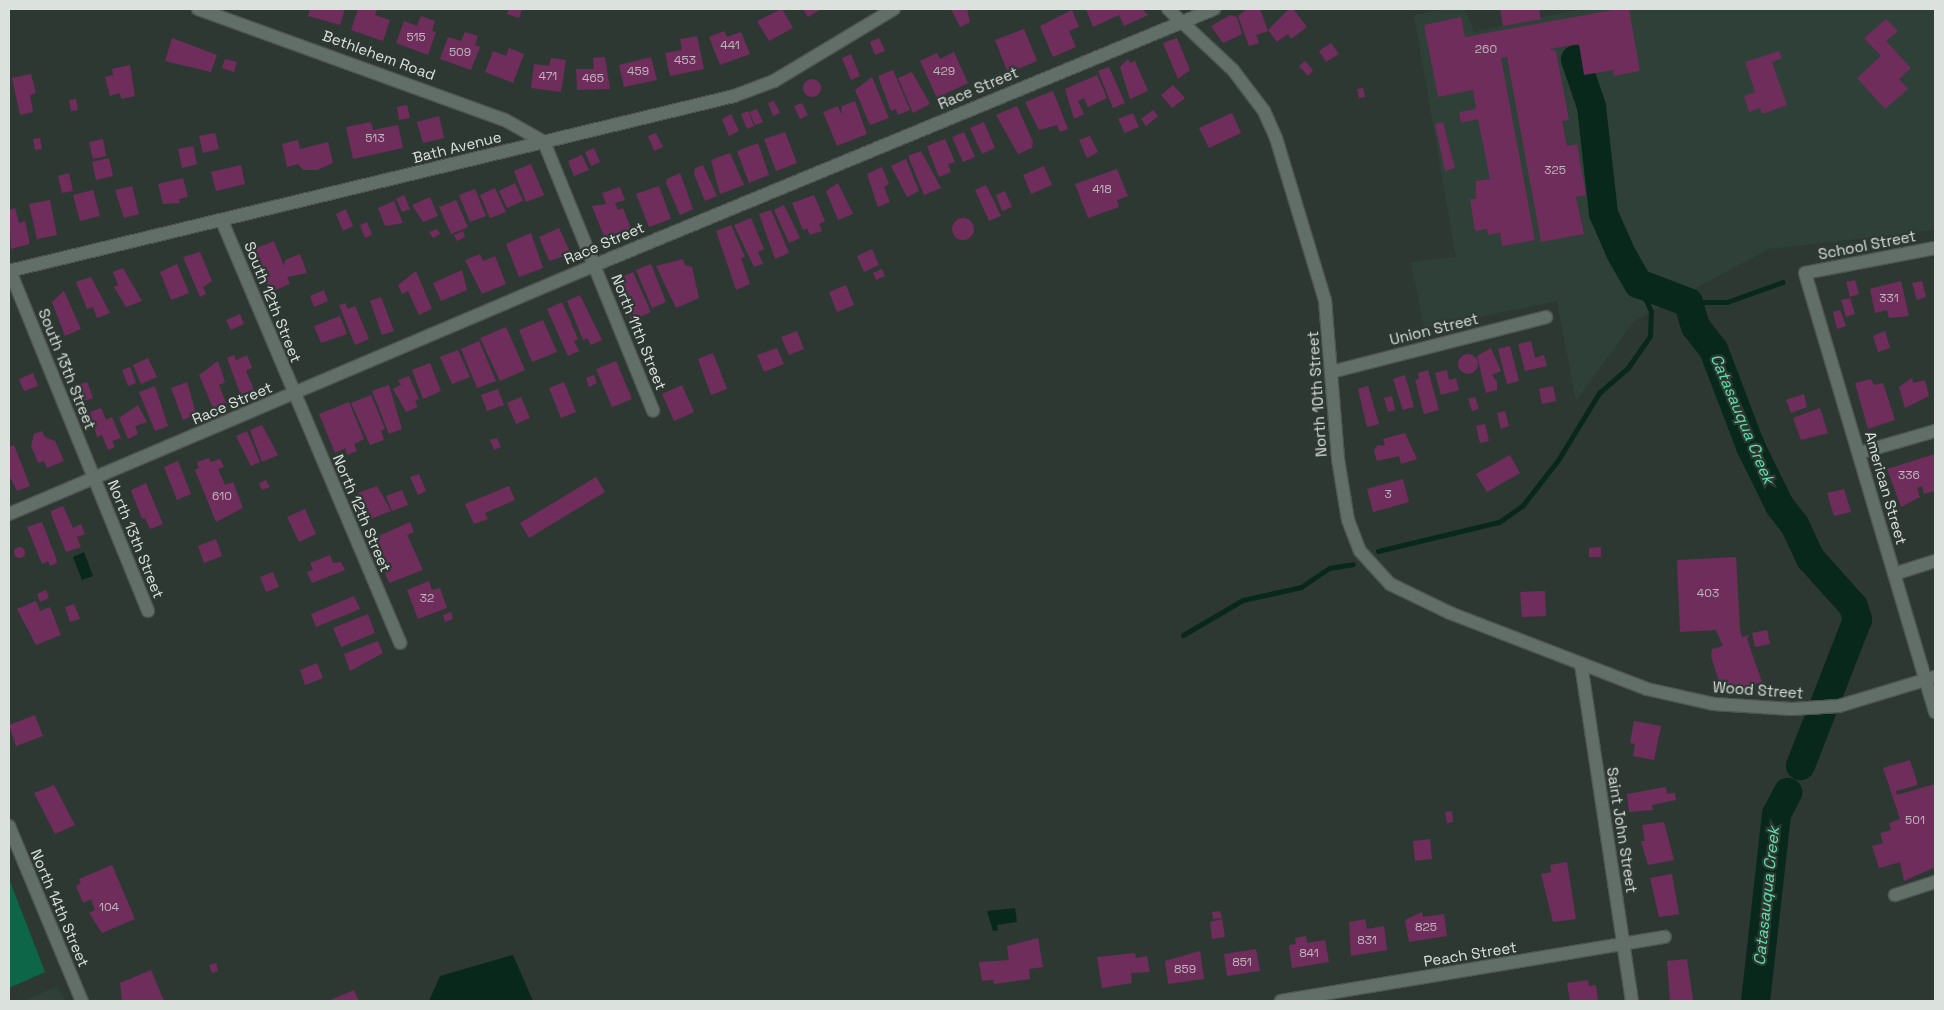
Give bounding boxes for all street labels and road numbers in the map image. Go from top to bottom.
street label: Bethlehem Road [320,26,438,84]
street label: Race Street [935,63,1021,113]
street label: Bath Avenue [411,127,503,167]
street label: Race Street [561,218,647,268]
street label: School Street [1817,227,1917,263]
street label: South 12th Street [241,239,305,365]
street label: North 11th Street [608,272,670,392]
street label: South 13th Street [35,306,99,432]
street label: Union Street [1388,309,1480,349]
street label: North 10th Street [1304,330,1330,458]
street label: Race Street [189,378,275,428]
street label: American Street [1861,429,1911,547]
street label: North 12th Street [329,452,395,574]
street label: North 13th Street [104,477,168,601]
street label: Wood Street [1712,678,1804,702]
street label: Saint John Street [1603,766,1641,894]
street label: North 14th Street [27,846,93,970]
street label: Peach Street [1422,938,1518,970]

